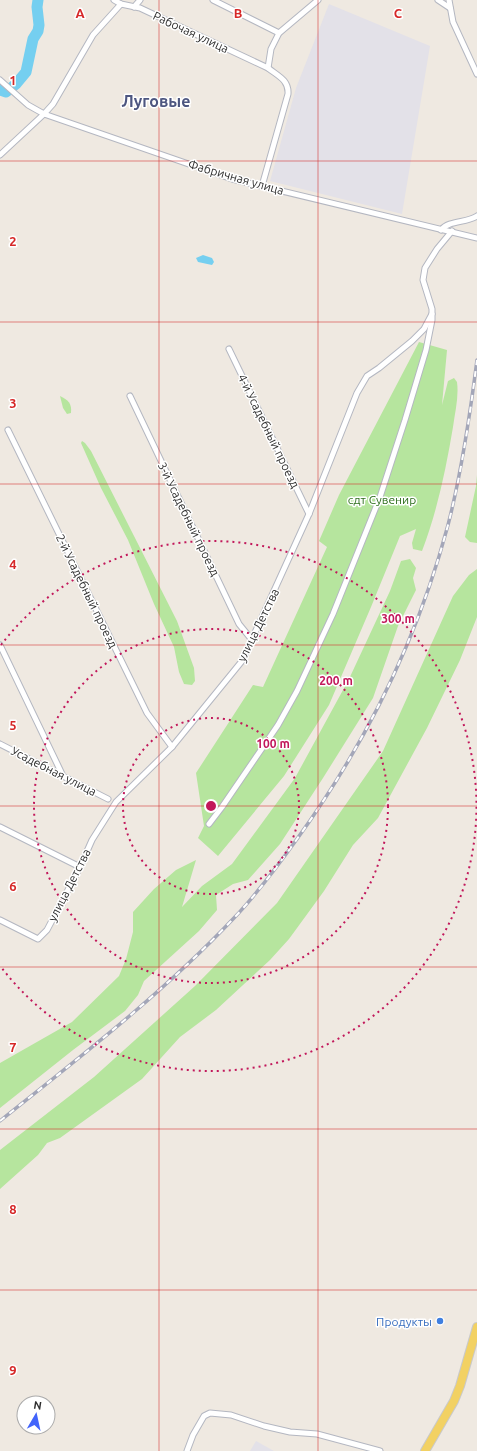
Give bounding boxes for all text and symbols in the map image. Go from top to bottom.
text: A [75,6,85,20]
text: B [234,6,243,20]
text: C [394,6,403,20]
street label: Рабочая улица [151,9,231,55]
text: 1 [9,73,17,87]
district label: Луговые [122,92,190,110]
street label: Фабричная улица [187,157,285,197]
text: 2 [9,234,17,248]
street label: 4-й Усадебный проезд [236,372,302,490]
text: 3 [9,396,17,410]
street label: 3-й Усадебный проезд [156,460,222,578]
park label: сдт Сувенир [348,493,416,506]
street label: 2-й Усадебный проезд [54,532,120,650]
text: 4 [9,557,17,571]
street label: улица Детства [235,586,281,664]
text: 300 m [381,612,415,625]
text: 200 m [319,674,353,687]
text: 5 [9,718,17,732]
text: 100 m [256,737,290,750]
street label: Усадебная улица [9,744,99,798]
centre of rings [204,799,218,813]
street label: улица Детства [45,847,93,923]
text: 6 [9,879,17,893]
text: 7 [9,1040,17,1054]
text: 8 [9,1202,17,1216]
place label: Продукты [376,1315,432,1328]
marker: Продукты [435,1316,445,1326]
text: 9 [9,1363,17,1377]
north arrow [16,1395,56,1435]
text: N [33,1399,43,1412]

